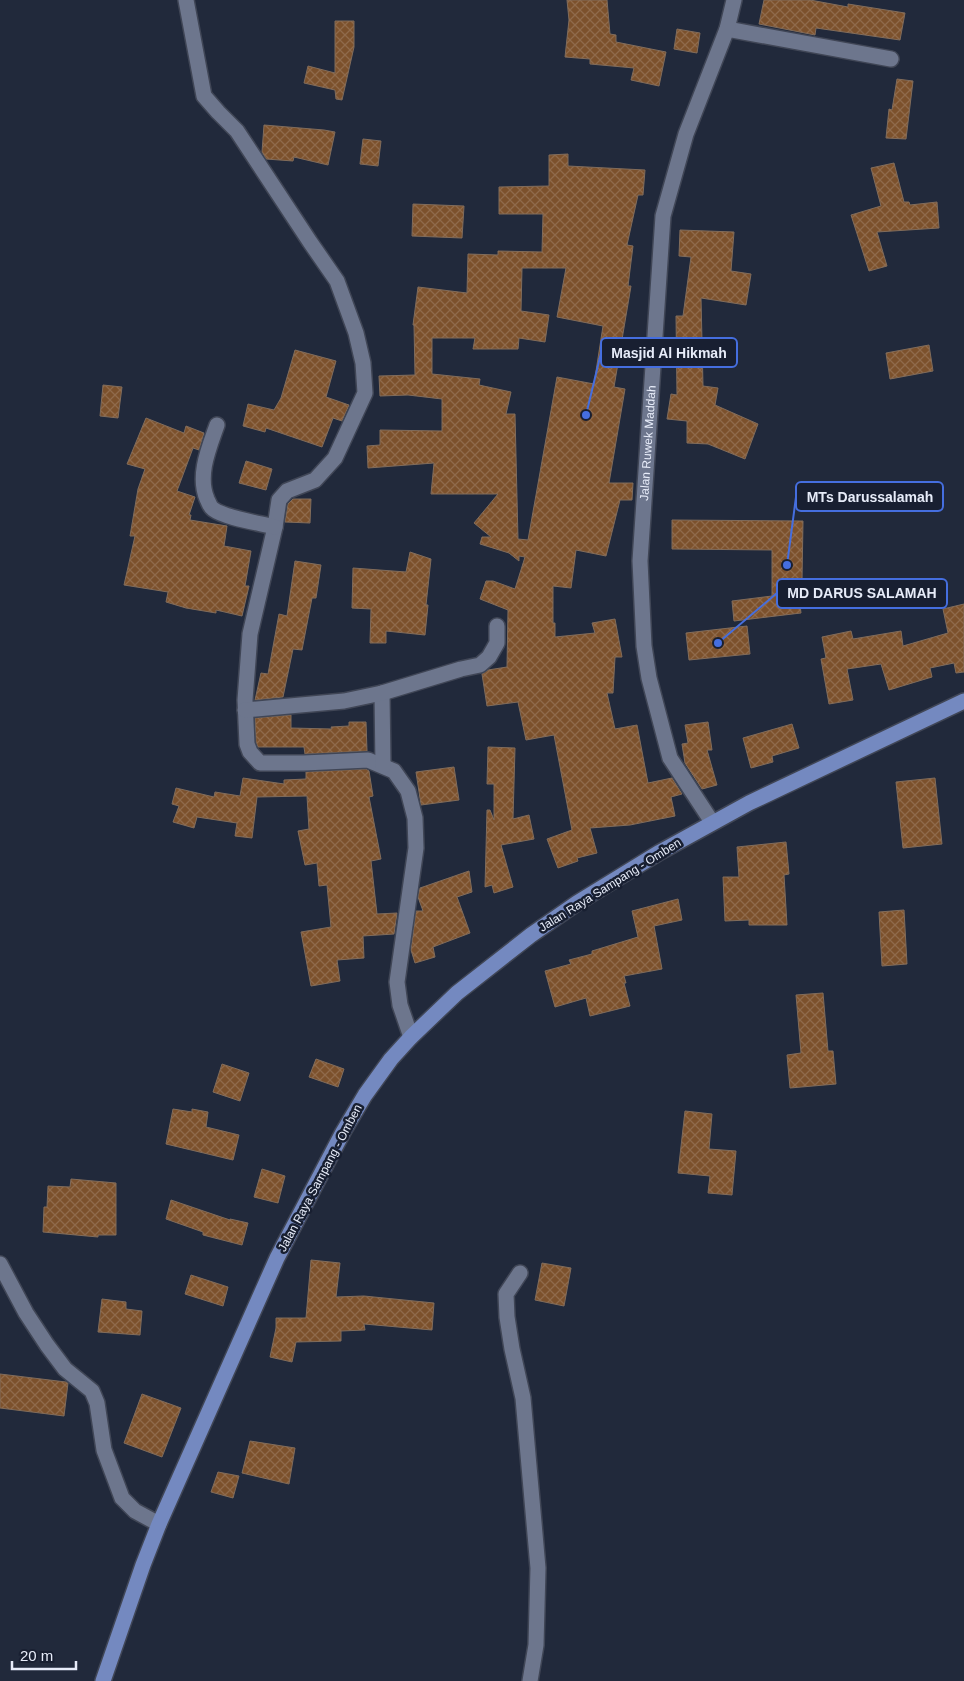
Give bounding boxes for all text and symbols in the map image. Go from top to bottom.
callout: Masjid Al Hikmah [601,338,737,367]
text: Masjid Al Hikmah [611,345,727,361]
street label: Jalan Ruwek Maddah [637,385,659,501]
callout: MTs Darussalamah [796,482,943,511]
text: MTs Darussalamah [807,489,933,505]
callout: MD DARUS SALAMAH [777,579,947,608]
text: MD DARUS SALAMAH [787,585,937,601]
street label: Jalan Raya Sampang - Omben [536,835,684,935]
street label: Jalan Raya Sampang - Omben [275,1102,365,1254]
scale bar [12,1638,76,1670]
text: 20 m [20,1647,53,1664]

